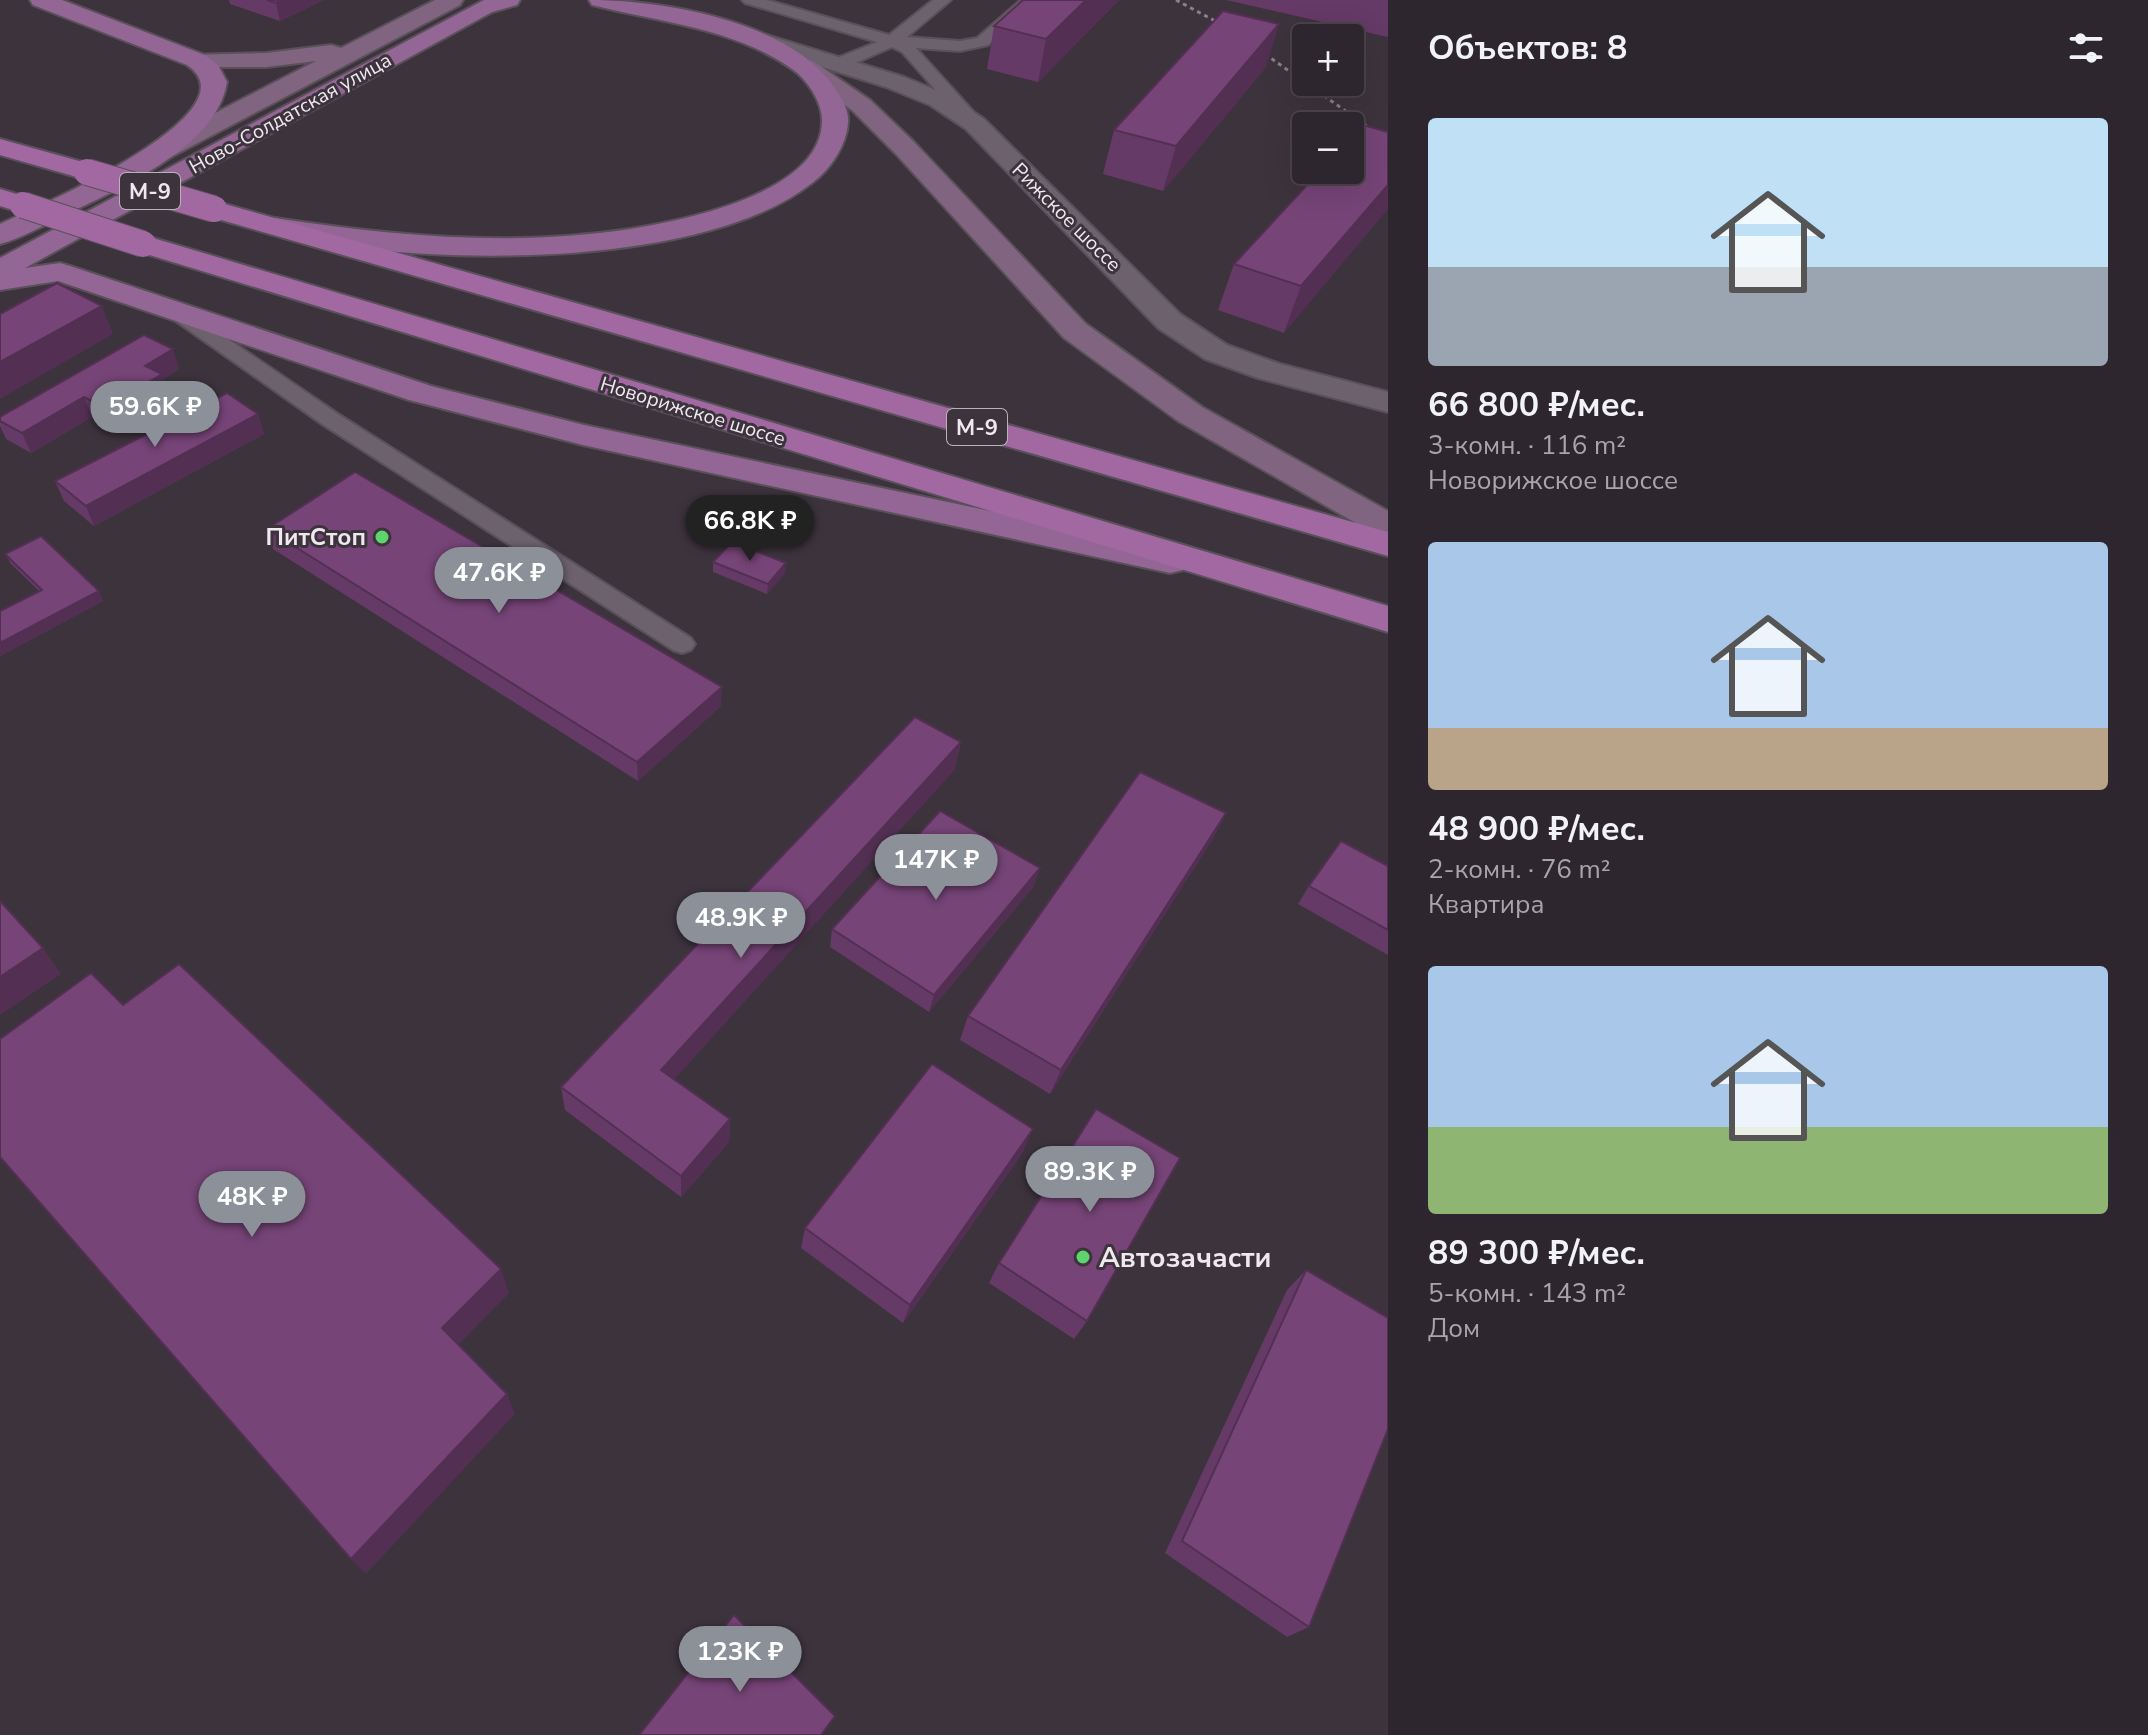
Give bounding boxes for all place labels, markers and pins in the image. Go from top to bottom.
pin: 59.6K ₽ [81,381,229,449]
pin: 66.8K ₽ [676,495,824,563]
place label: ПитСтоп [266,521,366,553]
marker: ПитСтоп [373,528,391,546]
pin: 47.6K ₽ [425,547,573,615]
pin: 147K ₽ [871,834,1001,902]
pin: 48.9K ₽ [667,892,815,960]
pin: 89.3K ₽ [1016,1146,1164,1214]
pin: 48K ₽ [196,1171,308,1239]
place label: Автозачасти [1099,1239,1271,1277]
marker: Автозачасти [1074,1248,1092,1266]
pin: 123K ₽ [675,1626,805,1694]

